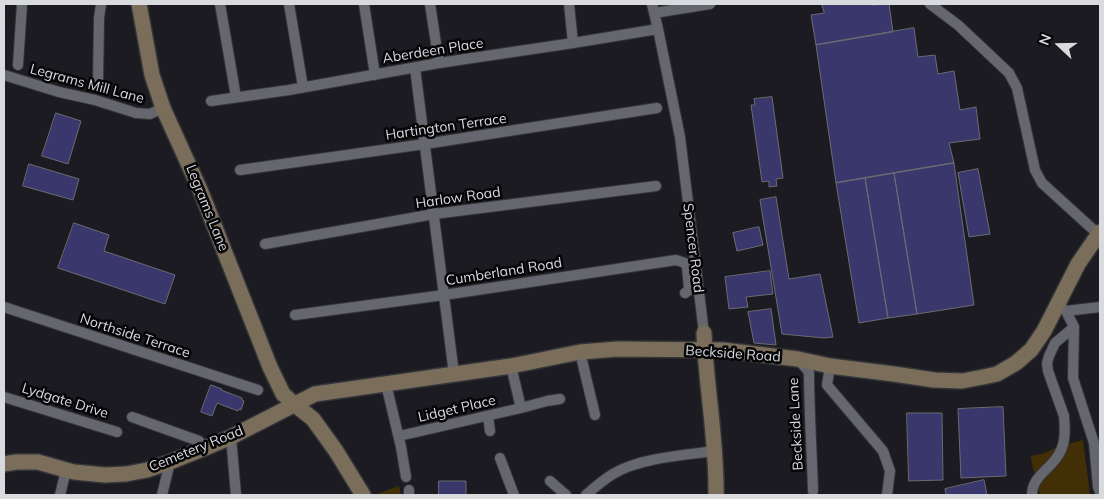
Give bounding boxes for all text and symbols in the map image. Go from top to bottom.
north arrow [1034,20,1084,70]
text: N [1035,31,1055,48]
street label: Aberdeen Place [381,35,485,67]
street label: Legrams Mill Lane [28,61,146,107]
street label: Hartington Terrace [384,110,508,144]
street label: Legrams Lane [182,162,232,254]
street label: Harlow Road [414,184,502,212]
street label: Spencer Road [679,202,707,294]
street label: Cumberland Road [445,255,563,289]
street label: Northside Terrace [78,310,192,362]
street label: Beckside Road [685,342,781,366]
street label: Beckside Lane [785,377,807,471]
street label: Lydgate Drive [20,380,110,422]
street label: Lidget Place [417,392,497,426]
street label: Cemetery Road [147,422,245,476]

